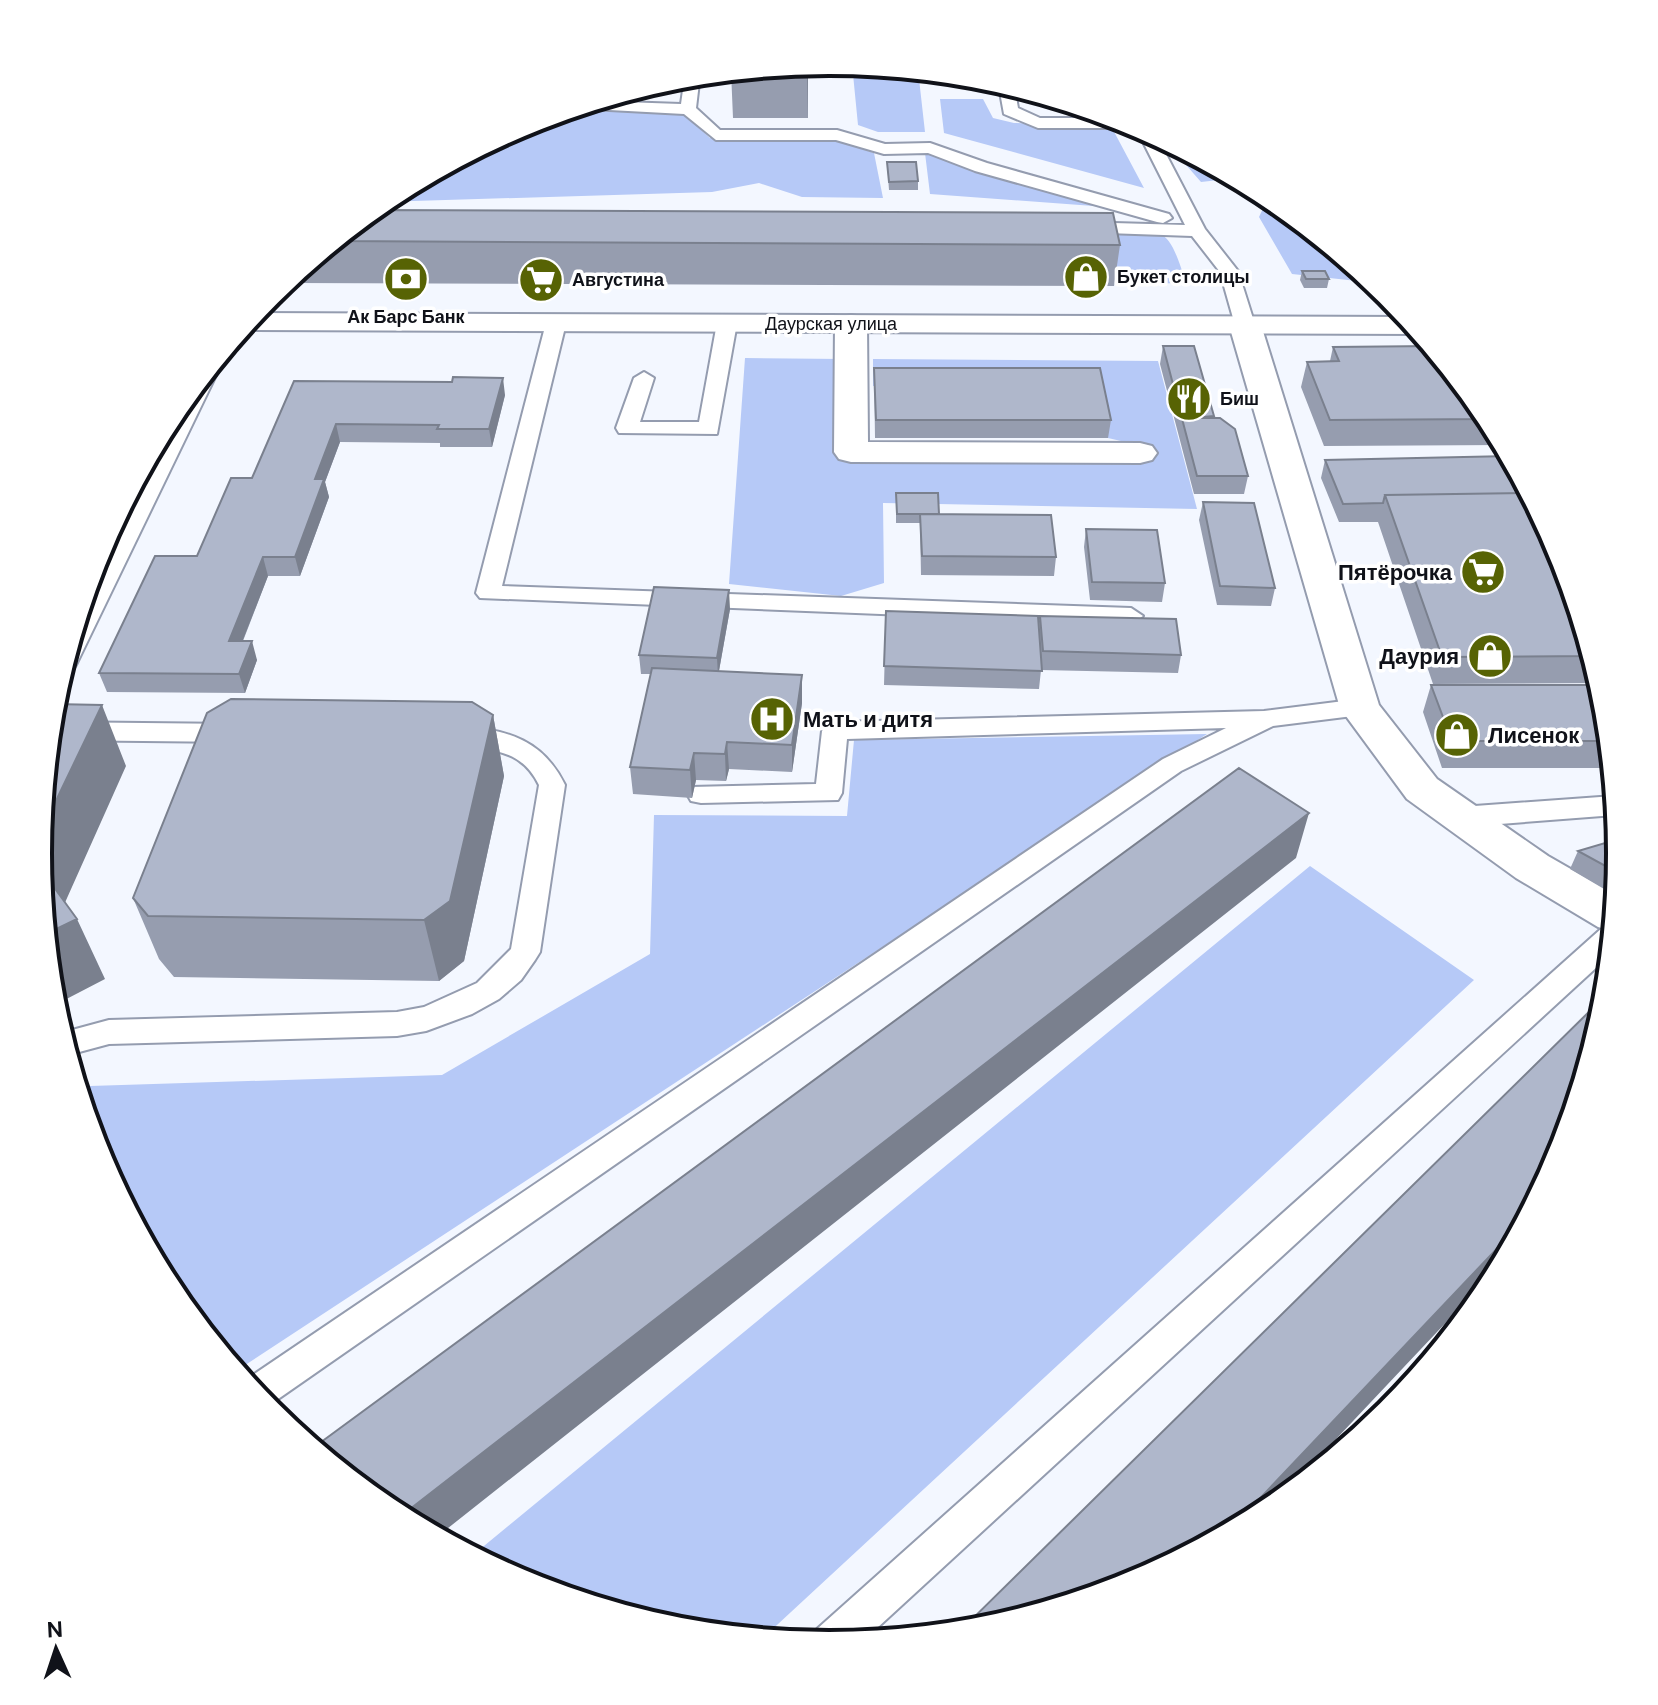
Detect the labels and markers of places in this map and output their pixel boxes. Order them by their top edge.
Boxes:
shop icon: Букет столицы [1062,253,1110,301]
bank icon: Ак Барс Банк [382,255,430,303]
supermarket icon: Августина [517,256,565,304]
place label: Букет столицы [1117,265,1250,289]
place label: Августина [572,268,665,292]
place label: Ак Барс Банк [347,305,466,329]
restaurant icon: Биш [1165,375,1213,423]
place label: Биш [1220,387,1259,411]
supermarket icon: Пятёрочка [1459,548,1507,596]
place label: Пятёрочка [1338,558,1453,587]
shop icon: Даурия [1466,632,1514,680]
place label: Даурия [1379,642,1459,671]
hospital icon: Мать и дитя [748,695,796,743]
place label: Мать и дитя [803,705,933,734]
shop icon: Лисенок [1433,711,1481,759]
place label: Лисенок [1488,721,1580,750]

